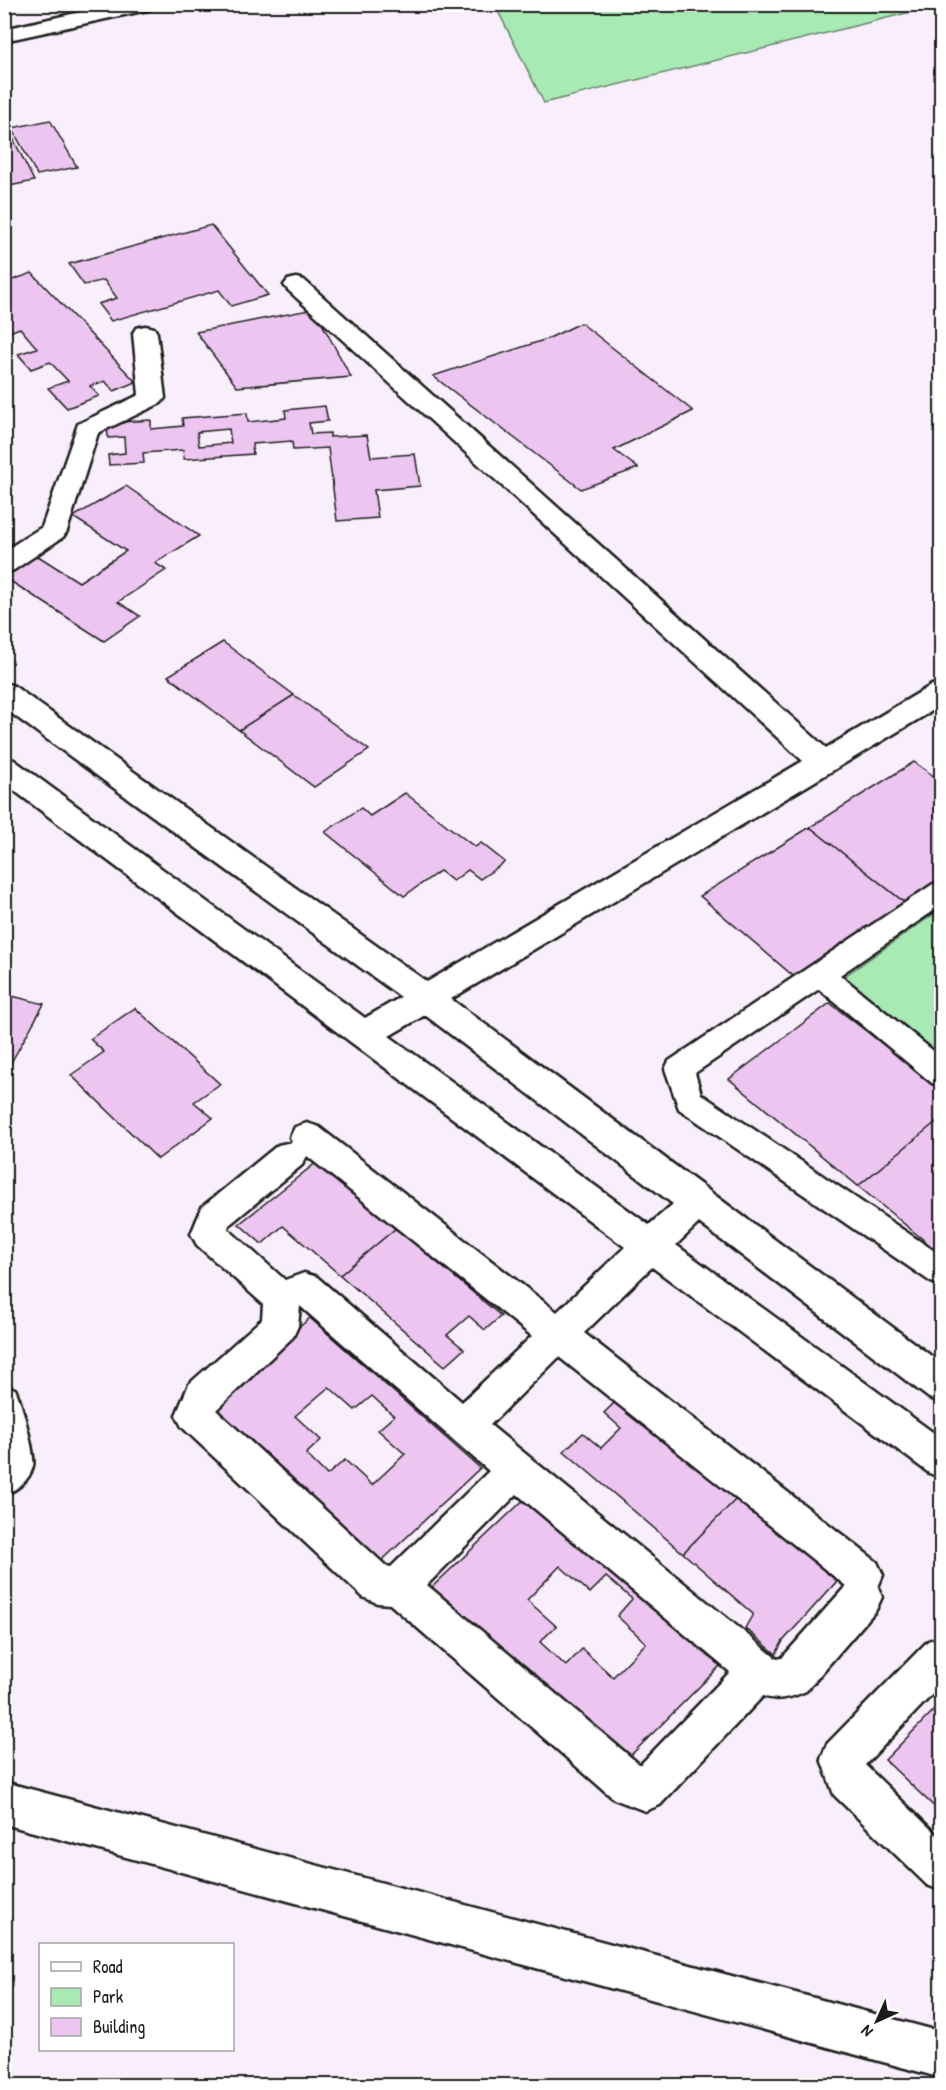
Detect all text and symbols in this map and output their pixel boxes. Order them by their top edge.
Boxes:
legend [39,1943,234,2051]
text: Road [93,1954,123,1979]
text: Park [93,1984,124,2009]
north arrow [847,1991,907,2051]
text: Building [93,2014,145,2039]
text: N [855,2020,877,2042]

